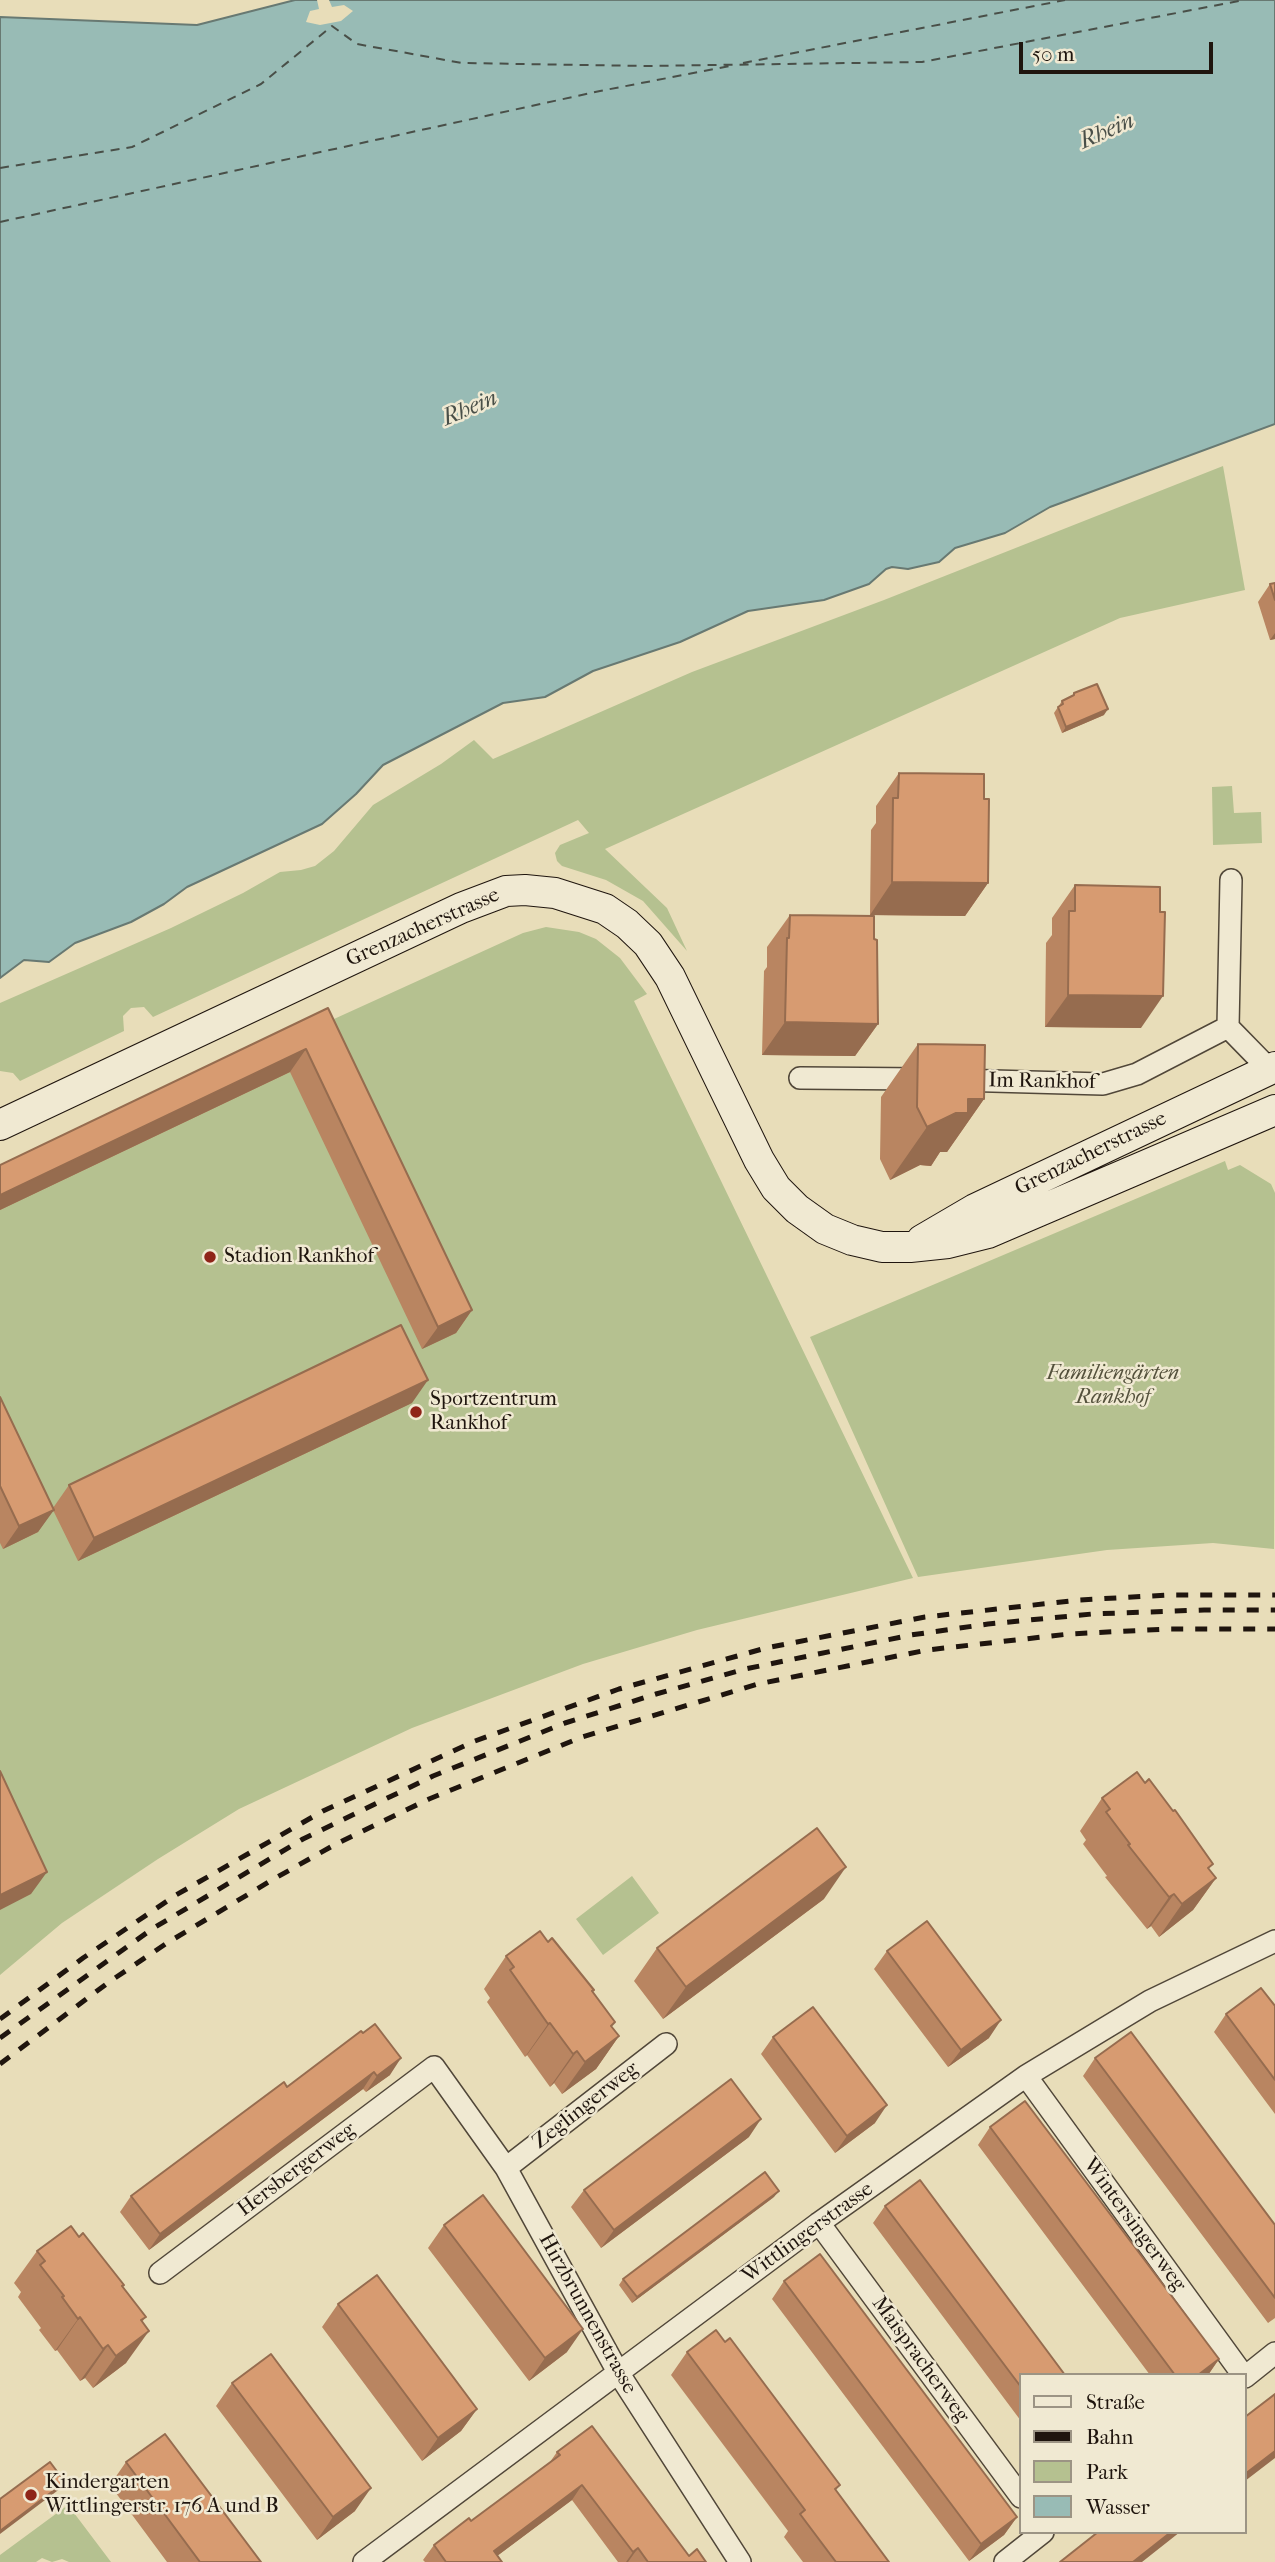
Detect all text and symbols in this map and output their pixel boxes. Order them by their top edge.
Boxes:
scale bar [1023,28,1217,72]
text: 50 m [1032,42,1075,66]
water label: Rhein [1075,108,1139,156]
water label: Rhein [438,385,502,433]
street label: Grenzacherstrasse [342,883,504,973]
street label: Im Rankhof [988,1068,1096,1096]
street label: Grenzacherstrasse [1011,1106,1171,1202]
place label: Stadion Rankhof [224,1244,374,1270]
marker: Stadion Rankhof [202,1249,218,1265]
park label: Familiengärten Rankhof [1047,1361,1179,1411]
place label: Sportzentrum Rankhof [430,1387,557,1437]
marker: Sportzentrum Rankhof [408,1404,424,1420]
street label: Zeglingerweg [528,2057,644,2155]
street label: Hersbergerweg [233,2117,361,2223]
street label: Wintersingerweg [1077,2153,1191,2297]
street label: Wittlingerstrasse [737,2177,879,2289]
street label: Hirzbrunnenstrasse [532,2229,642,2399]
street label: Maispracherweg [866,2292,974,2428]
legend [1020,2373,1247,2534]
text: Straße [1086,2390,1145,2414]
text: Bahn [1086,2425,1133,2449]
text: Park [1086,2460,1128,2484]
place label: Kindergarten Wittlingerstr. 176 A und B [45,2470,279,2520]
marker: Kindergarten Wittlingerstr. 176 A und B [23,2487,39,2503]
text: Wasser [1086,2495,1150,2519]

